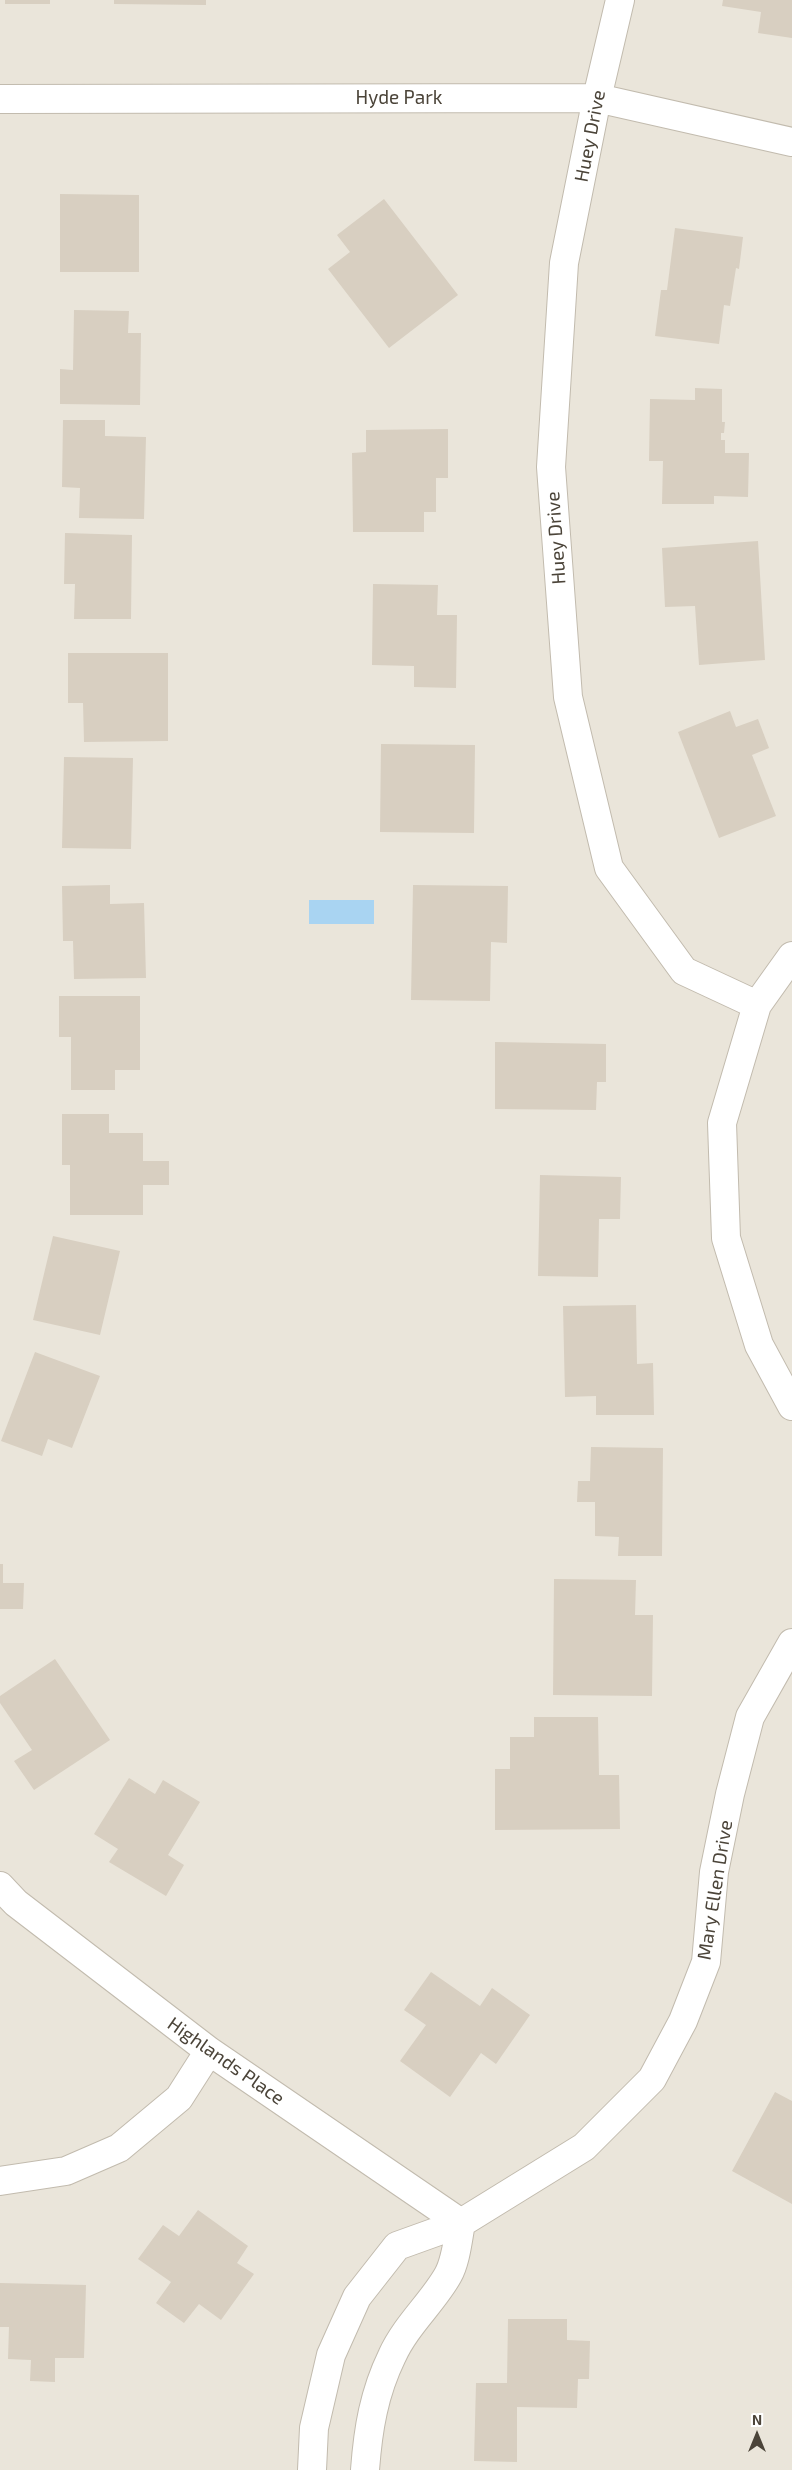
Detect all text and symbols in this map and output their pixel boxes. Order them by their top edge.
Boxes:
street label: Hyde Park [356,87,442,109]
street label: Huey Drive [570,88,610,184]
street label: Huey Drive [541,491,571,585]
street label: Mary Ellen Drive [693,1818,737,1962]
street label: Highlands Place [163,2012,289,2110]
north arrow [732,2410,782,2460]
text: N [752,2411,762,2428]

